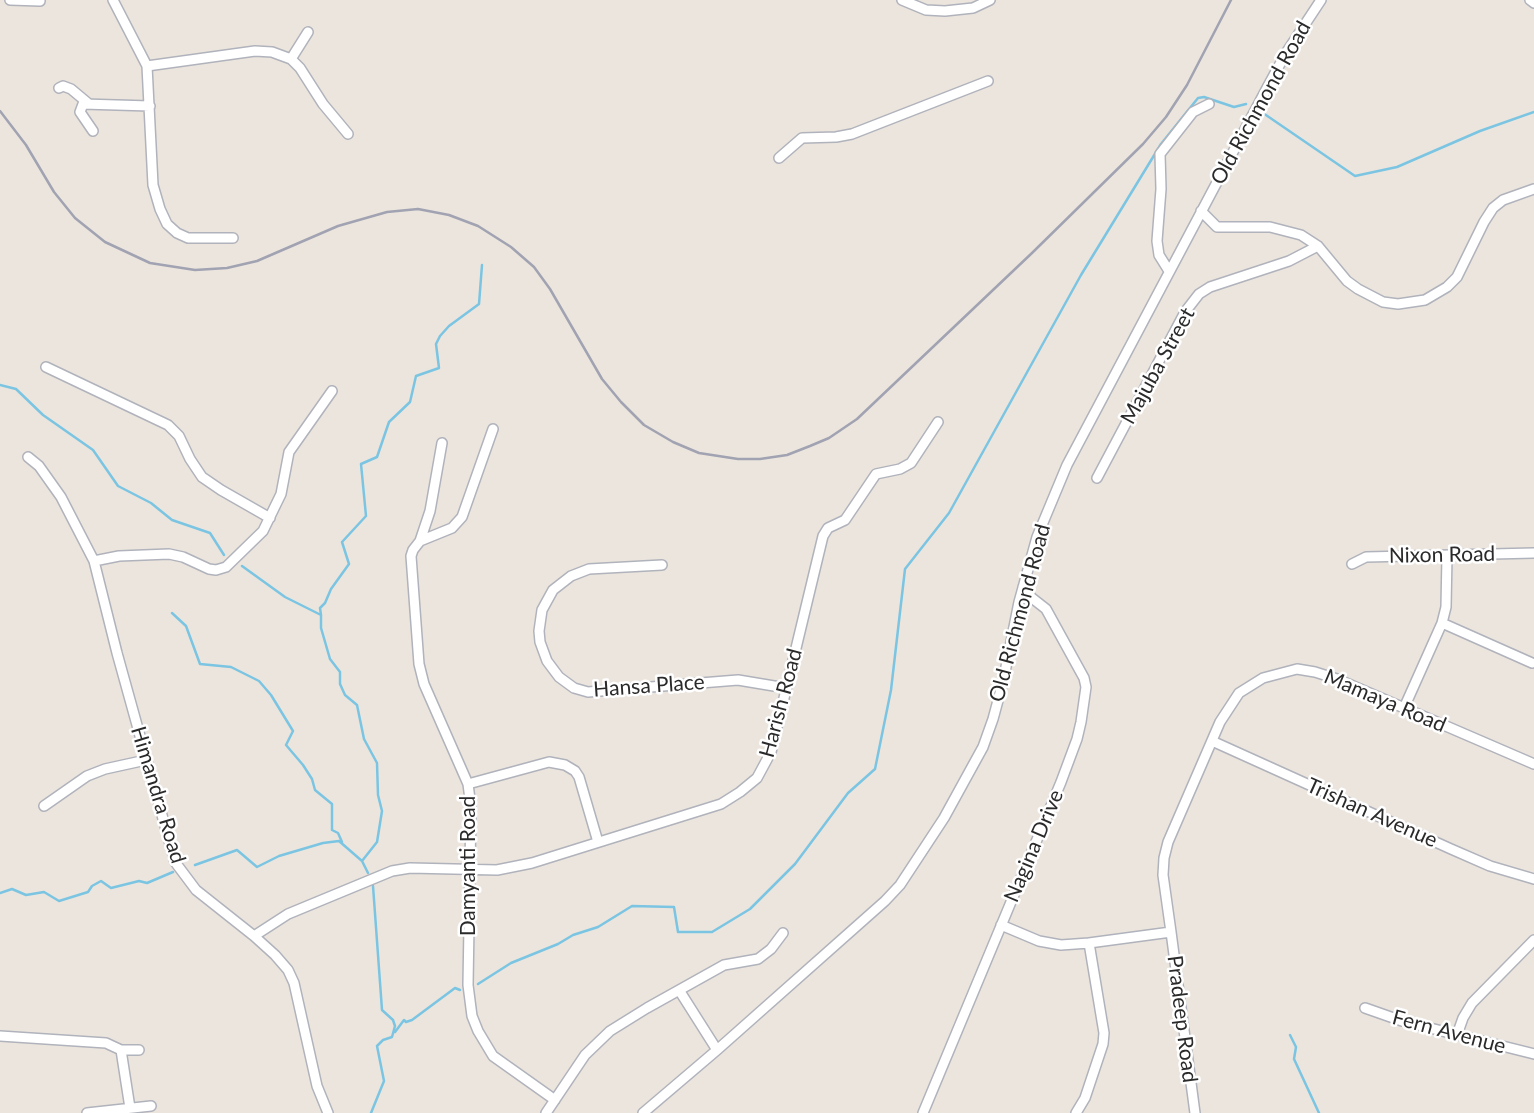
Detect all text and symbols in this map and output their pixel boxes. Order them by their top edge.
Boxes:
street label: Old Richmond Road [1206,17,1316,189]
street label: Majuba Street [1116,303,1200,429]
street label: Old Richmond Road [984,521,1056,705]
street label: Nixon Road [1389,541,1495,569]
street label: Harish Road [754,646,808,760]
street label: Mamaya Road [1320,664,1450,738]
street label: Hansa Place [592,670,706,702]
street label: Himandra Road [125,723,191,867]
street label: Trishan Avenue [1303,773,1441,853]
street label: Nagina Drive [999,786,1069,906]
street label: Damyanti Road [455,796,481,936]
street label: Pradeep Road [1162,954,1202,1084]
street label: Fern Avenue [1390,1005,1508,1059]

